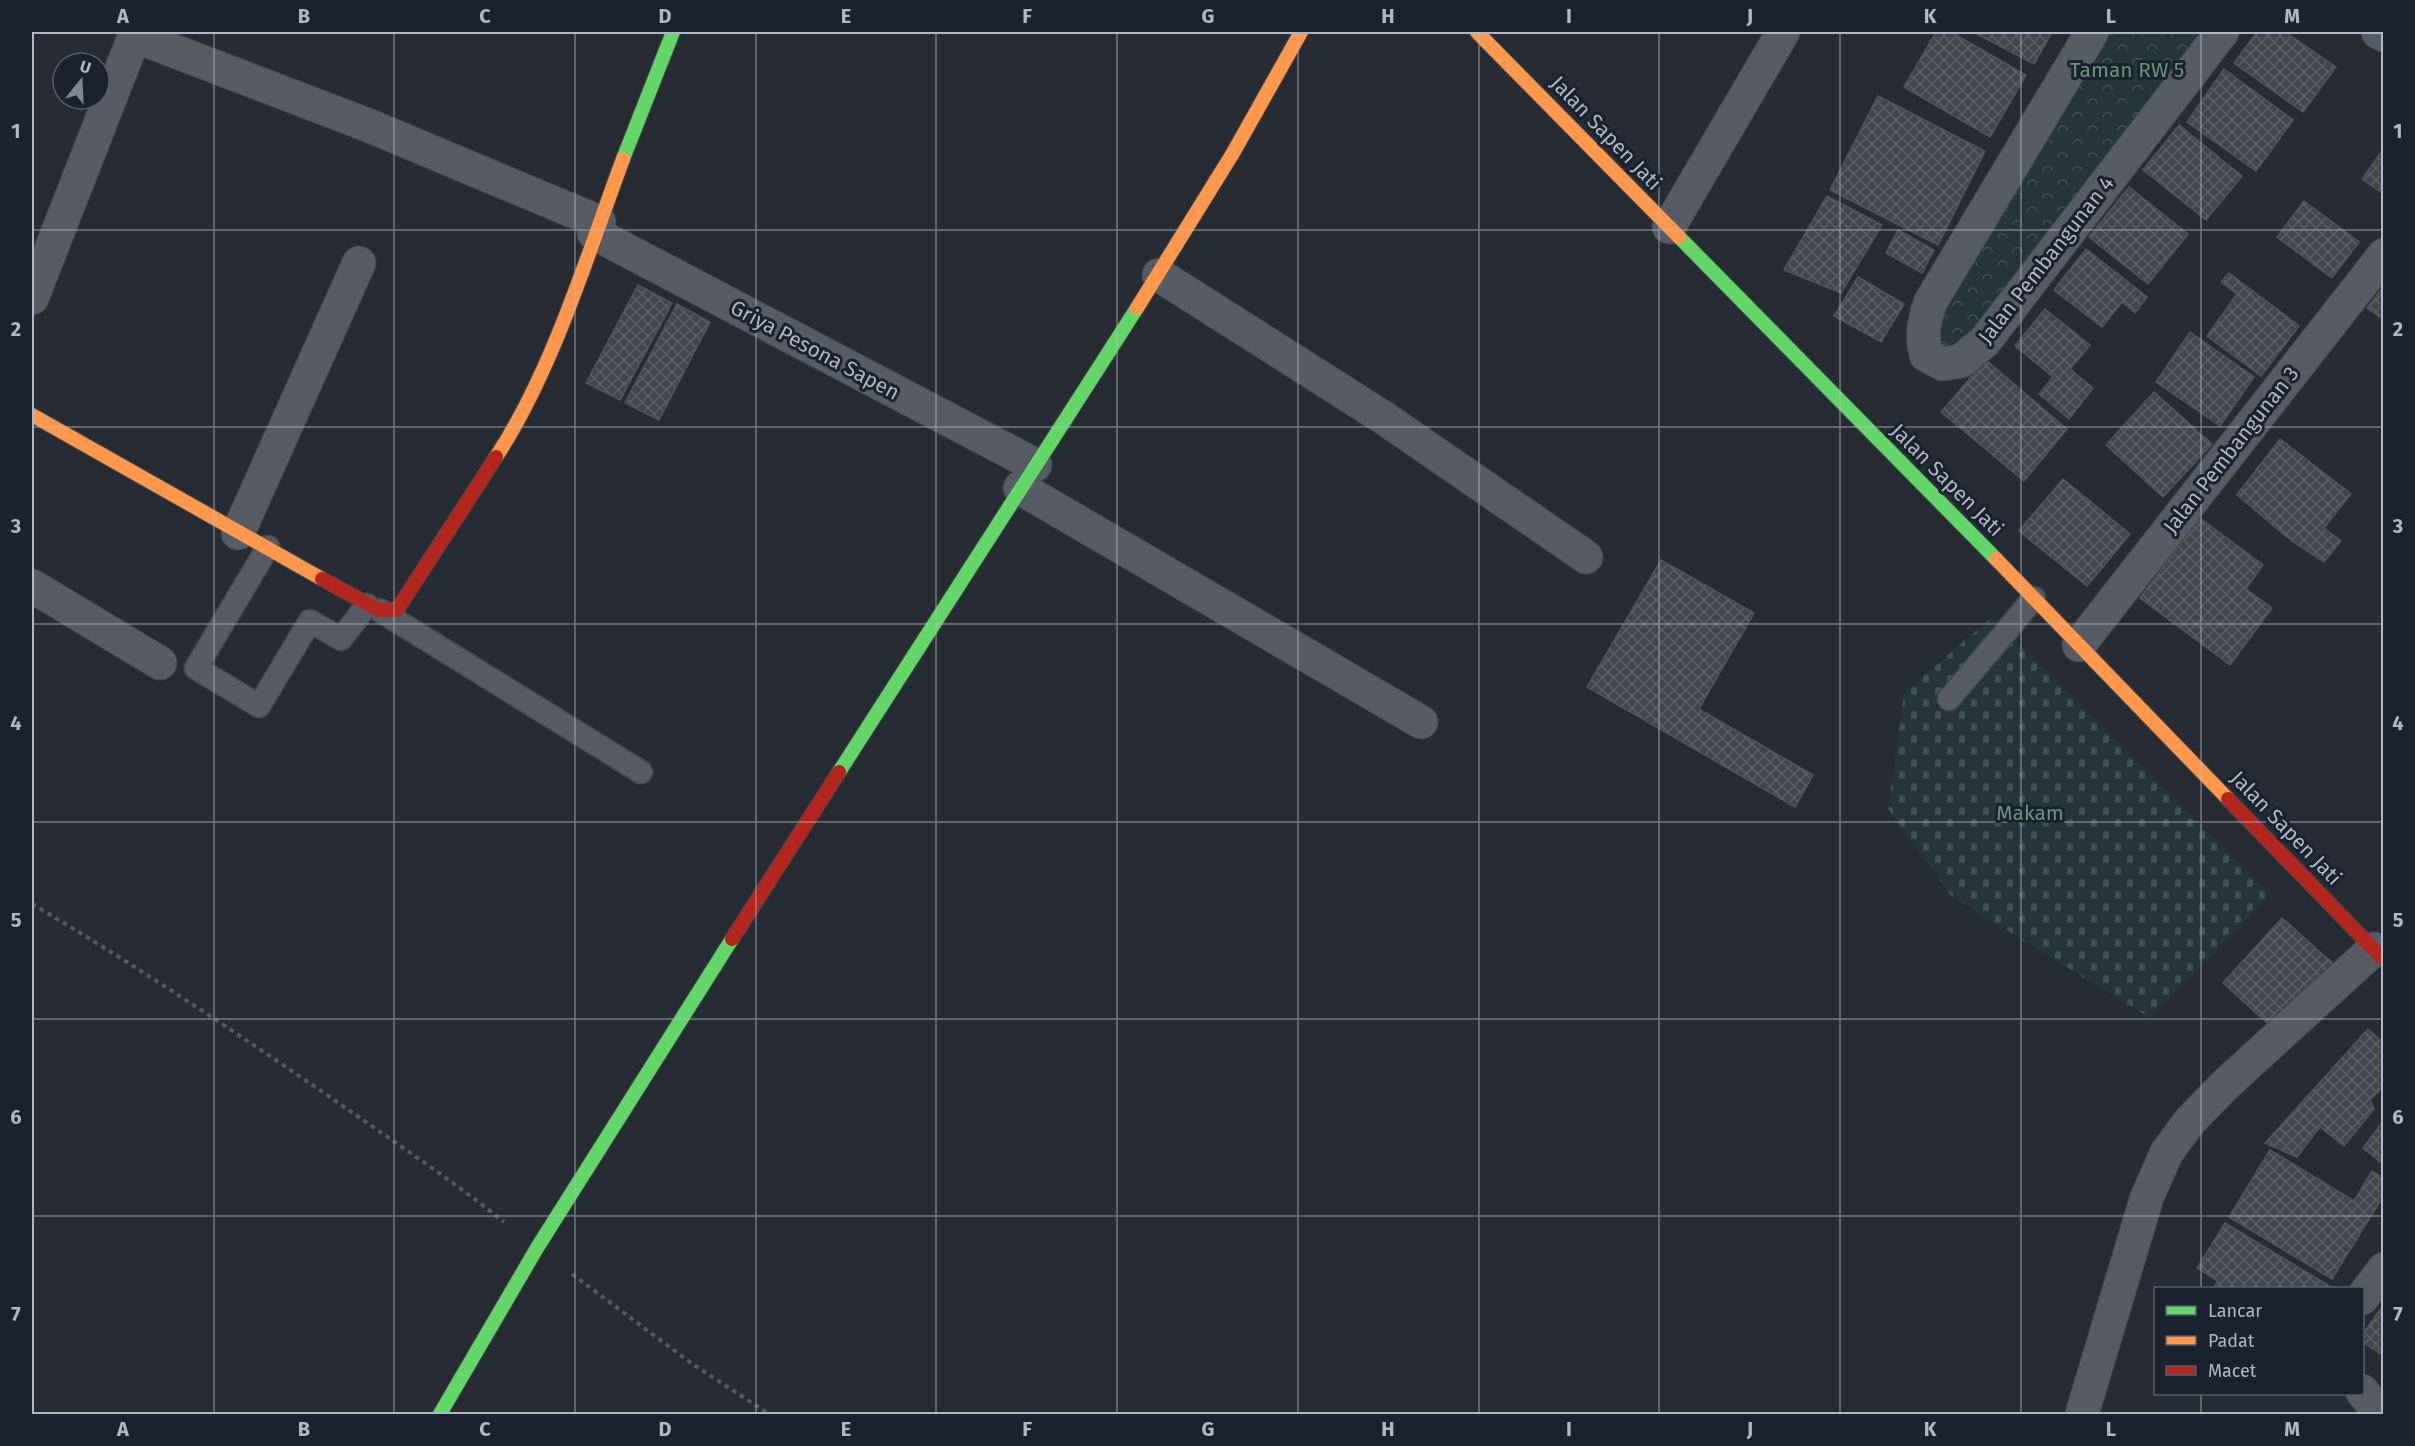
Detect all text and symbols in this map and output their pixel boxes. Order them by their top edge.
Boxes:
text: A [116,4,130,28]
text: B [298,4,310,28]
text: C [479,4,491,28]
text: D [658,4,672,28]
text: E [841,4,851,28]
text: F [1022,4,1032,28]
text: G [1202,4,1214,28]
text: H [1381,4,1395,28]
text: I [1566,4,1572,28]
text: J [1746,4,1753,28]
text: K [1924,4,1937,28]
text: L [2106,4,2116,28]
text: M [2284,4,2300,28]
north arrow [51,51,111,111]
text: U [78,57,93,78]
park label: Taman RW 5 [2070,57,2184,83]
street label: Jalan Sapen Jati [1545,70,1667,196]
text: 1 [11,119,21,143]
text: 1 [2393,119,2403,143]
street label: Jalan Pembangunan 4 [1972,171,2120,349]
street label: Griya Pesona Sapen [726,294,904,406]
text: 2 [11,317,21,341]
text: 2 [2393,317,2403,341]
street label: Jalan Pembangunan 3 [2158,361,2304,539]
street label: Jalan Sapen Jati [1885,418,2009,542]
text: 3 [10,514,21,538]
text: 3 [2392,514,2403,538]
text: 4 [10,711,22,735]
text: 4 [2392,711,2404,735]
street label: Jalan Sapen Jati [2225,765,2347,891]
park label: Makam [1996,800,2064,826]
text: 5 [11,908,22,932]
text: 5 [2393,908,2404,932]
text: 6 [10,1105,22,1129]
text: 6 [2392,1105,2404,1129]
legend [2154,1287,2364,1395]
text: Lancar [2208,1300,2262,1322]
text: 7 [11,1302,21,1326]
text: 7 [2393,1302,2403,1326]
text: Padat [2208,1330,2255,1352]
text: Macet [2208,1360,2257,1382]
text: A [116,1417,130,1441]
text: B [298,1417,310,1441]
text: C [479,1417,491,1441]
text: D [658,1417,672,1441]
text: E [841,1417,851,1441]
text: F [1022,1417,1032,1441]
text: G [1202,1417,1214,1441]
text: H [1381,1417,1395,1441]
text: I [1566,1417,1572,1441]
text: J [1746,1417,1753,1441]
text: K [1924,1417,1937,1441]
text: L [2106,1417,2116,1441]
text: M [2284,1417,2300,1441]

